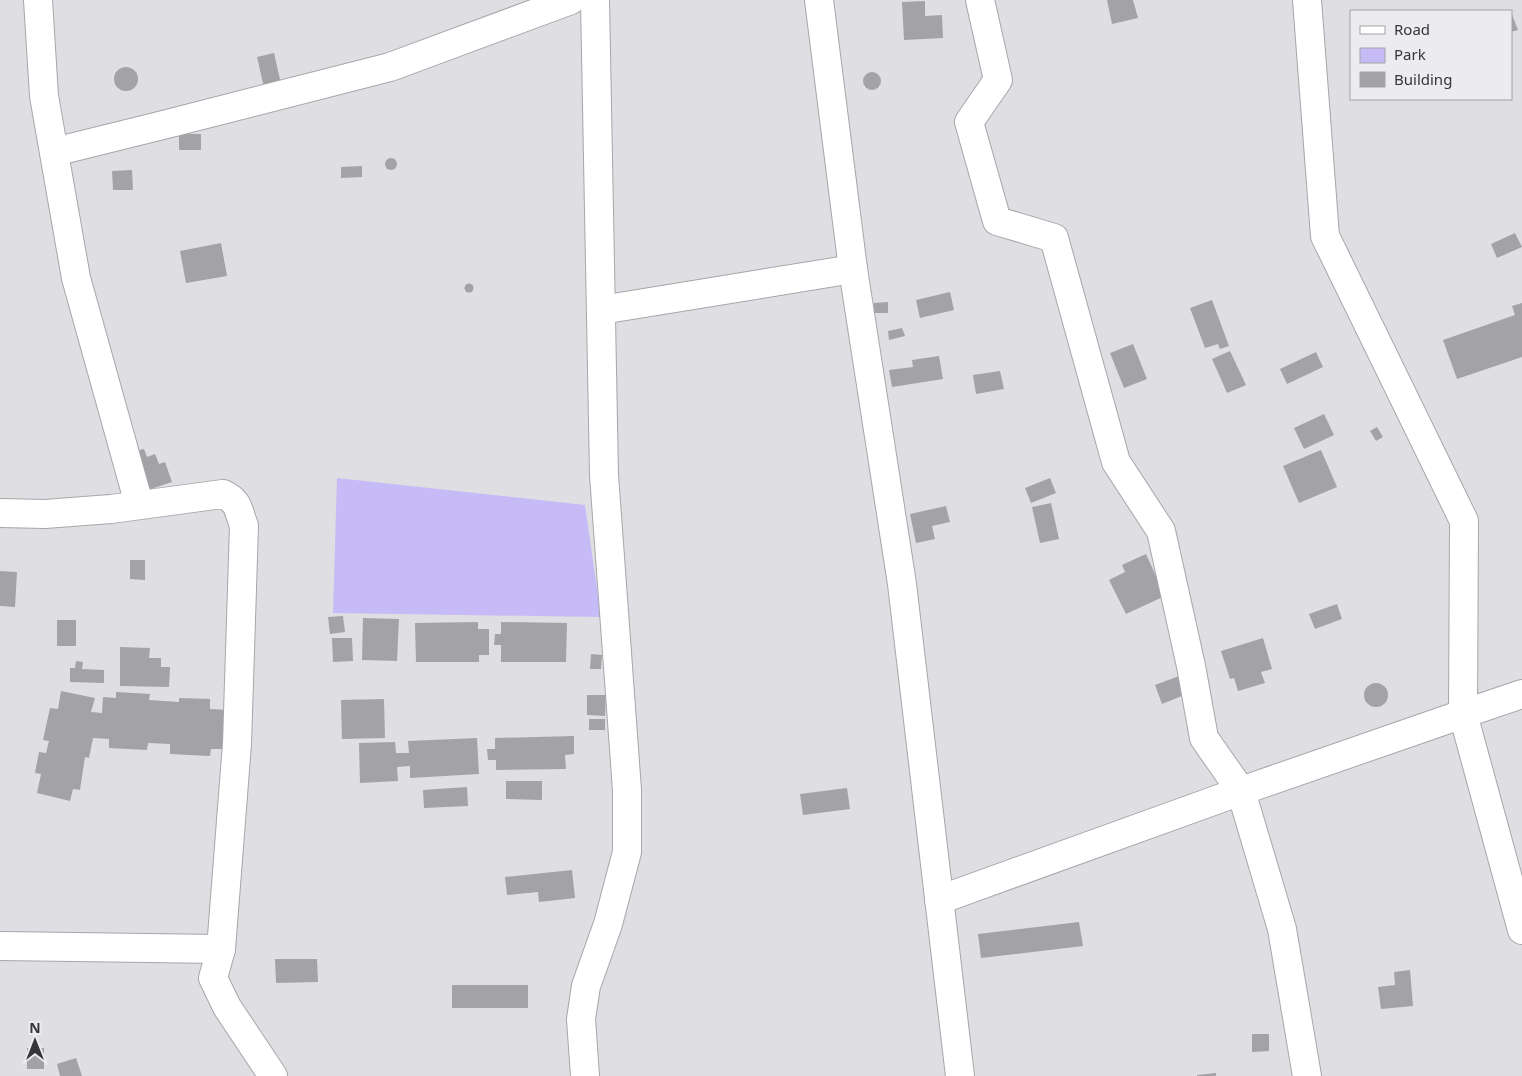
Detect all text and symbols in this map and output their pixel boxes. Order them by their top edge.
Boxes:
legend [1350,10,1512,100]
text: Road [1394,19,1430,39]
text: Park [1394,44,1426,64]
text: Building [1394,69,1452,89]
north arrow [10,1016,60,1066]
text: N [29,1018,41,1037]

